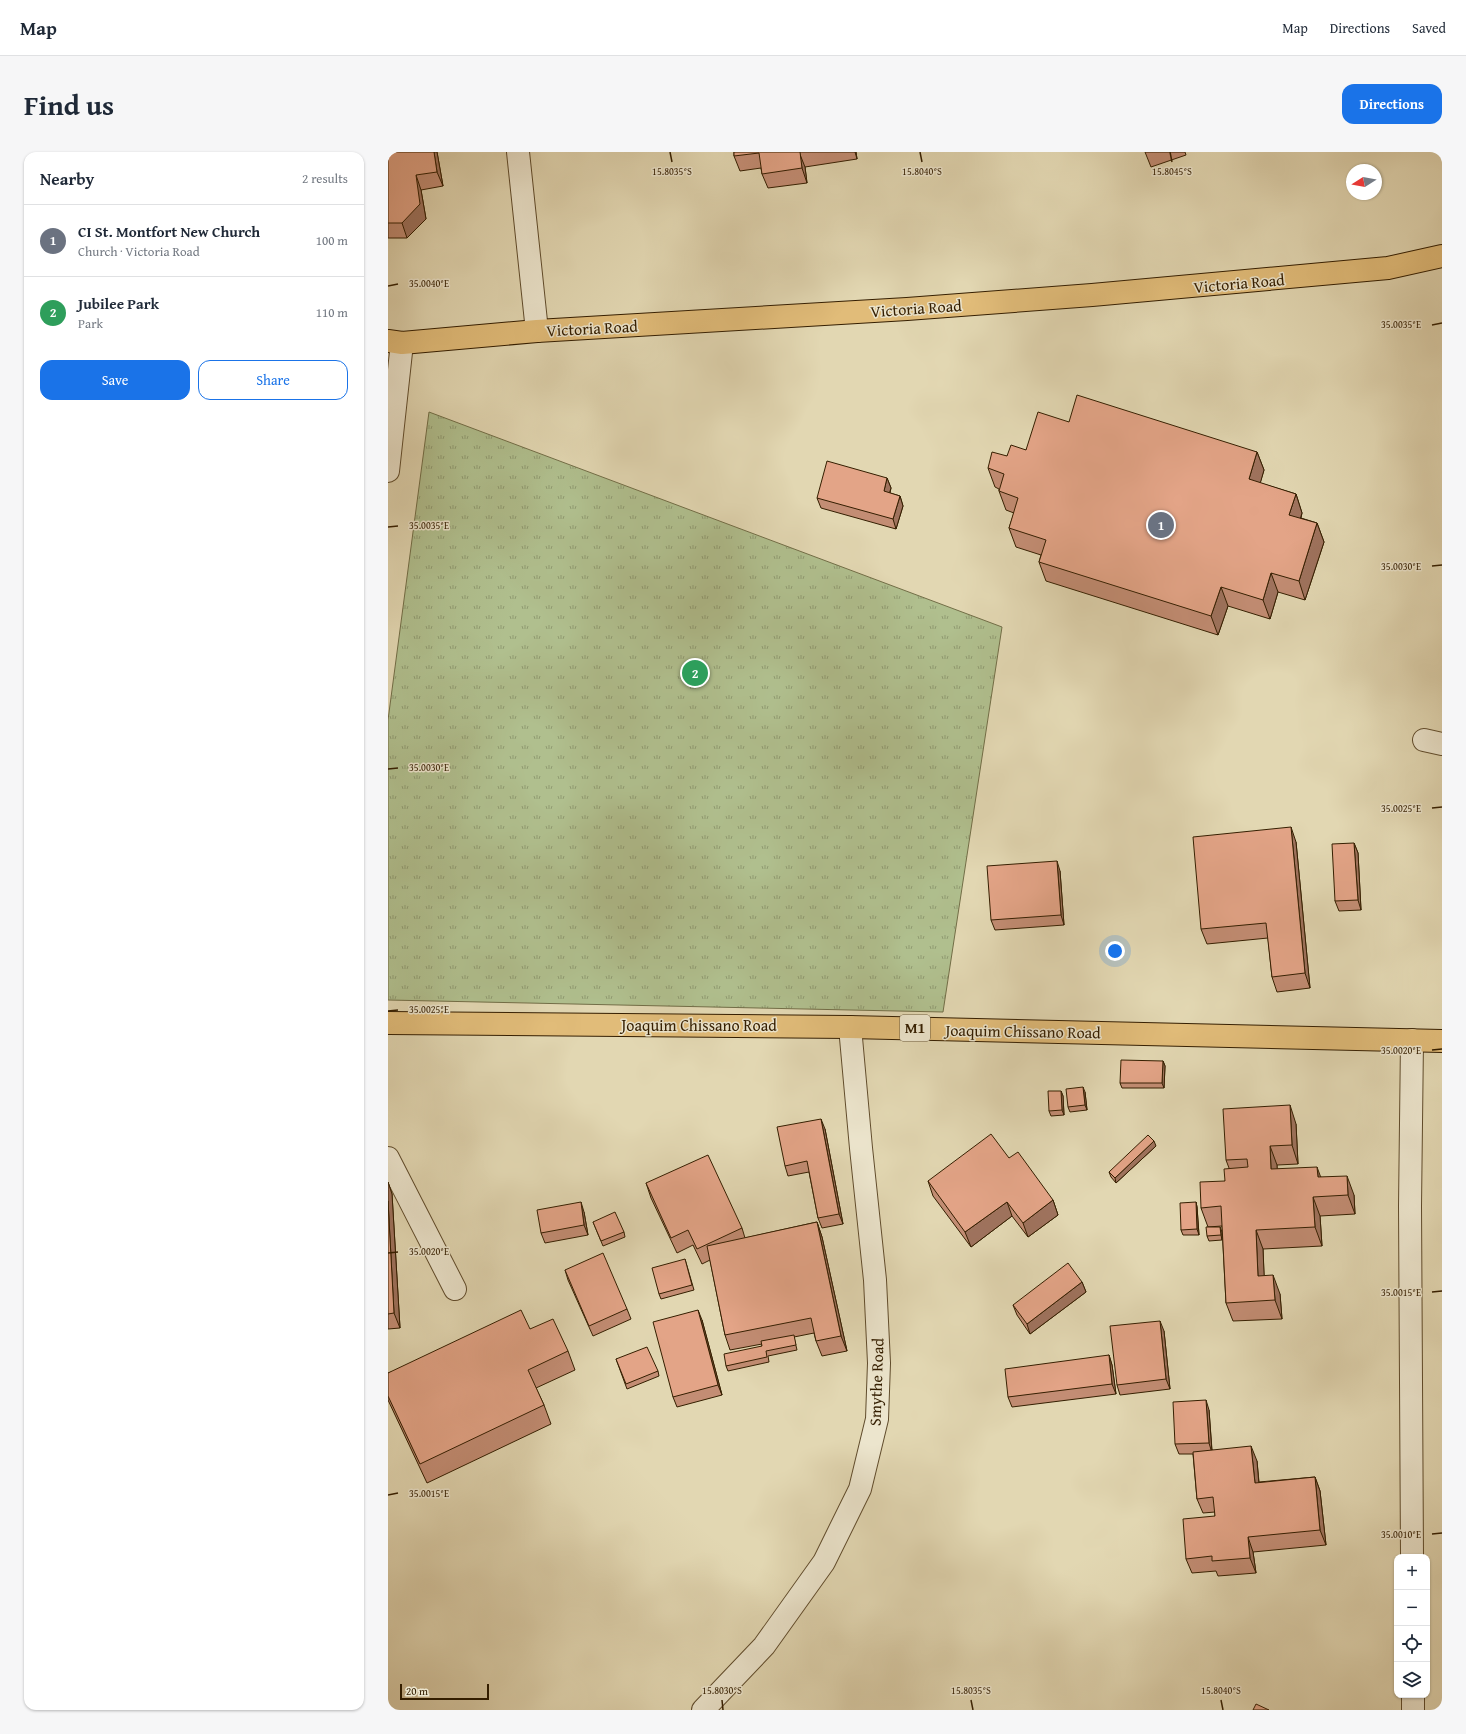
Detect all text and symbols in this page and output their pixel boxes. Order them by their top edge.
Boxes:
text: Map [20,14,57,42]
text: Map [1282,18,1308,38]
text: Directions [1330,18,1390,38]
text: Saved [1412,18,1446,38]
text: Find us [24,84,114,125]
button: Directions [1342,84,1442,124]
text: 15.8035°S [652,164,692,179]
text: 15.8040°S [902,164,942,179]
text: 15.8045°S [1152,164,1192,179]
north arrow [1346,164,1382,200]
text: Nearby [40,166,94,191]
text: 2 results [302,169,348,188]
text: CI St. Montfort New Church [78,221,260,242]
text: 1 [50,231,56,250]
text: 100 m [316,231,348,250]
text: Church · Victoria Road [78,242,200,261]
street label: Victoria Road [1192,267,1286,299]
text: 35.0040°E [409,276,449,291]
text: Jubilee Park [78,293,159,314]
street label: Victoria Road [870,293,963,323]
text: 2 [50,303,56,322]
text: 110 m [316,303,348,322]
text: Park [78,314,103,333]
street label: Victoria Road [546,314,639,342]
text: 35.0035°E [1381,317,1421,332]
button: Save [40,360,190,400]
button: Share [198,360,348,400]
pin: 1 [1148,510,1174,540]
text: 35.0035°E [409,518,449,533]
text: 35.0030°E [1381,559,1421,574]
pin: 2 [682,658,708,688]
text: 35.0030°E [409,760,449,775]
text: 35.0025°E [1381,801,1421,816]
your location [1105,941,1125,961]
text: 35.0025°E [409,1002,449,1017]
street label: Joaquim Chissano Road [619,1013,777,1037]
road number: M1 [900,1015,930,1041]
street label: Joaquim Chissano Road [943,1018,1101,1044]
text: 35.0020°E [1381,1043,1421,1058]
text: 35.0020°E [409,1244,449,1259]
text: 35.0015°E [1381,1285,1421,1300]
street label: Smythe Road [862,1337,890,1426]
text: 35.0015°E [409,1486,449,1501]
text: 35.0010°E [1381,1527,1421,1542]
map controls [1394,1554,1430,1698]
button: + [1394,1554,1430,1590]
button: − [1394,1590,1430,1626]
button: locate [1394,1626,1430,1662]
button: layers [1394,1662,1430,1698]
scale bar [400,1682,489,1701]
text: 20 m [406,1683,428,1699]
text: 15.8030°S [702,1683,742,1698]
text: 15.8035°S [951,1683,991,1698]
text: 15.8040°S [1201,1683,1241,1698]

